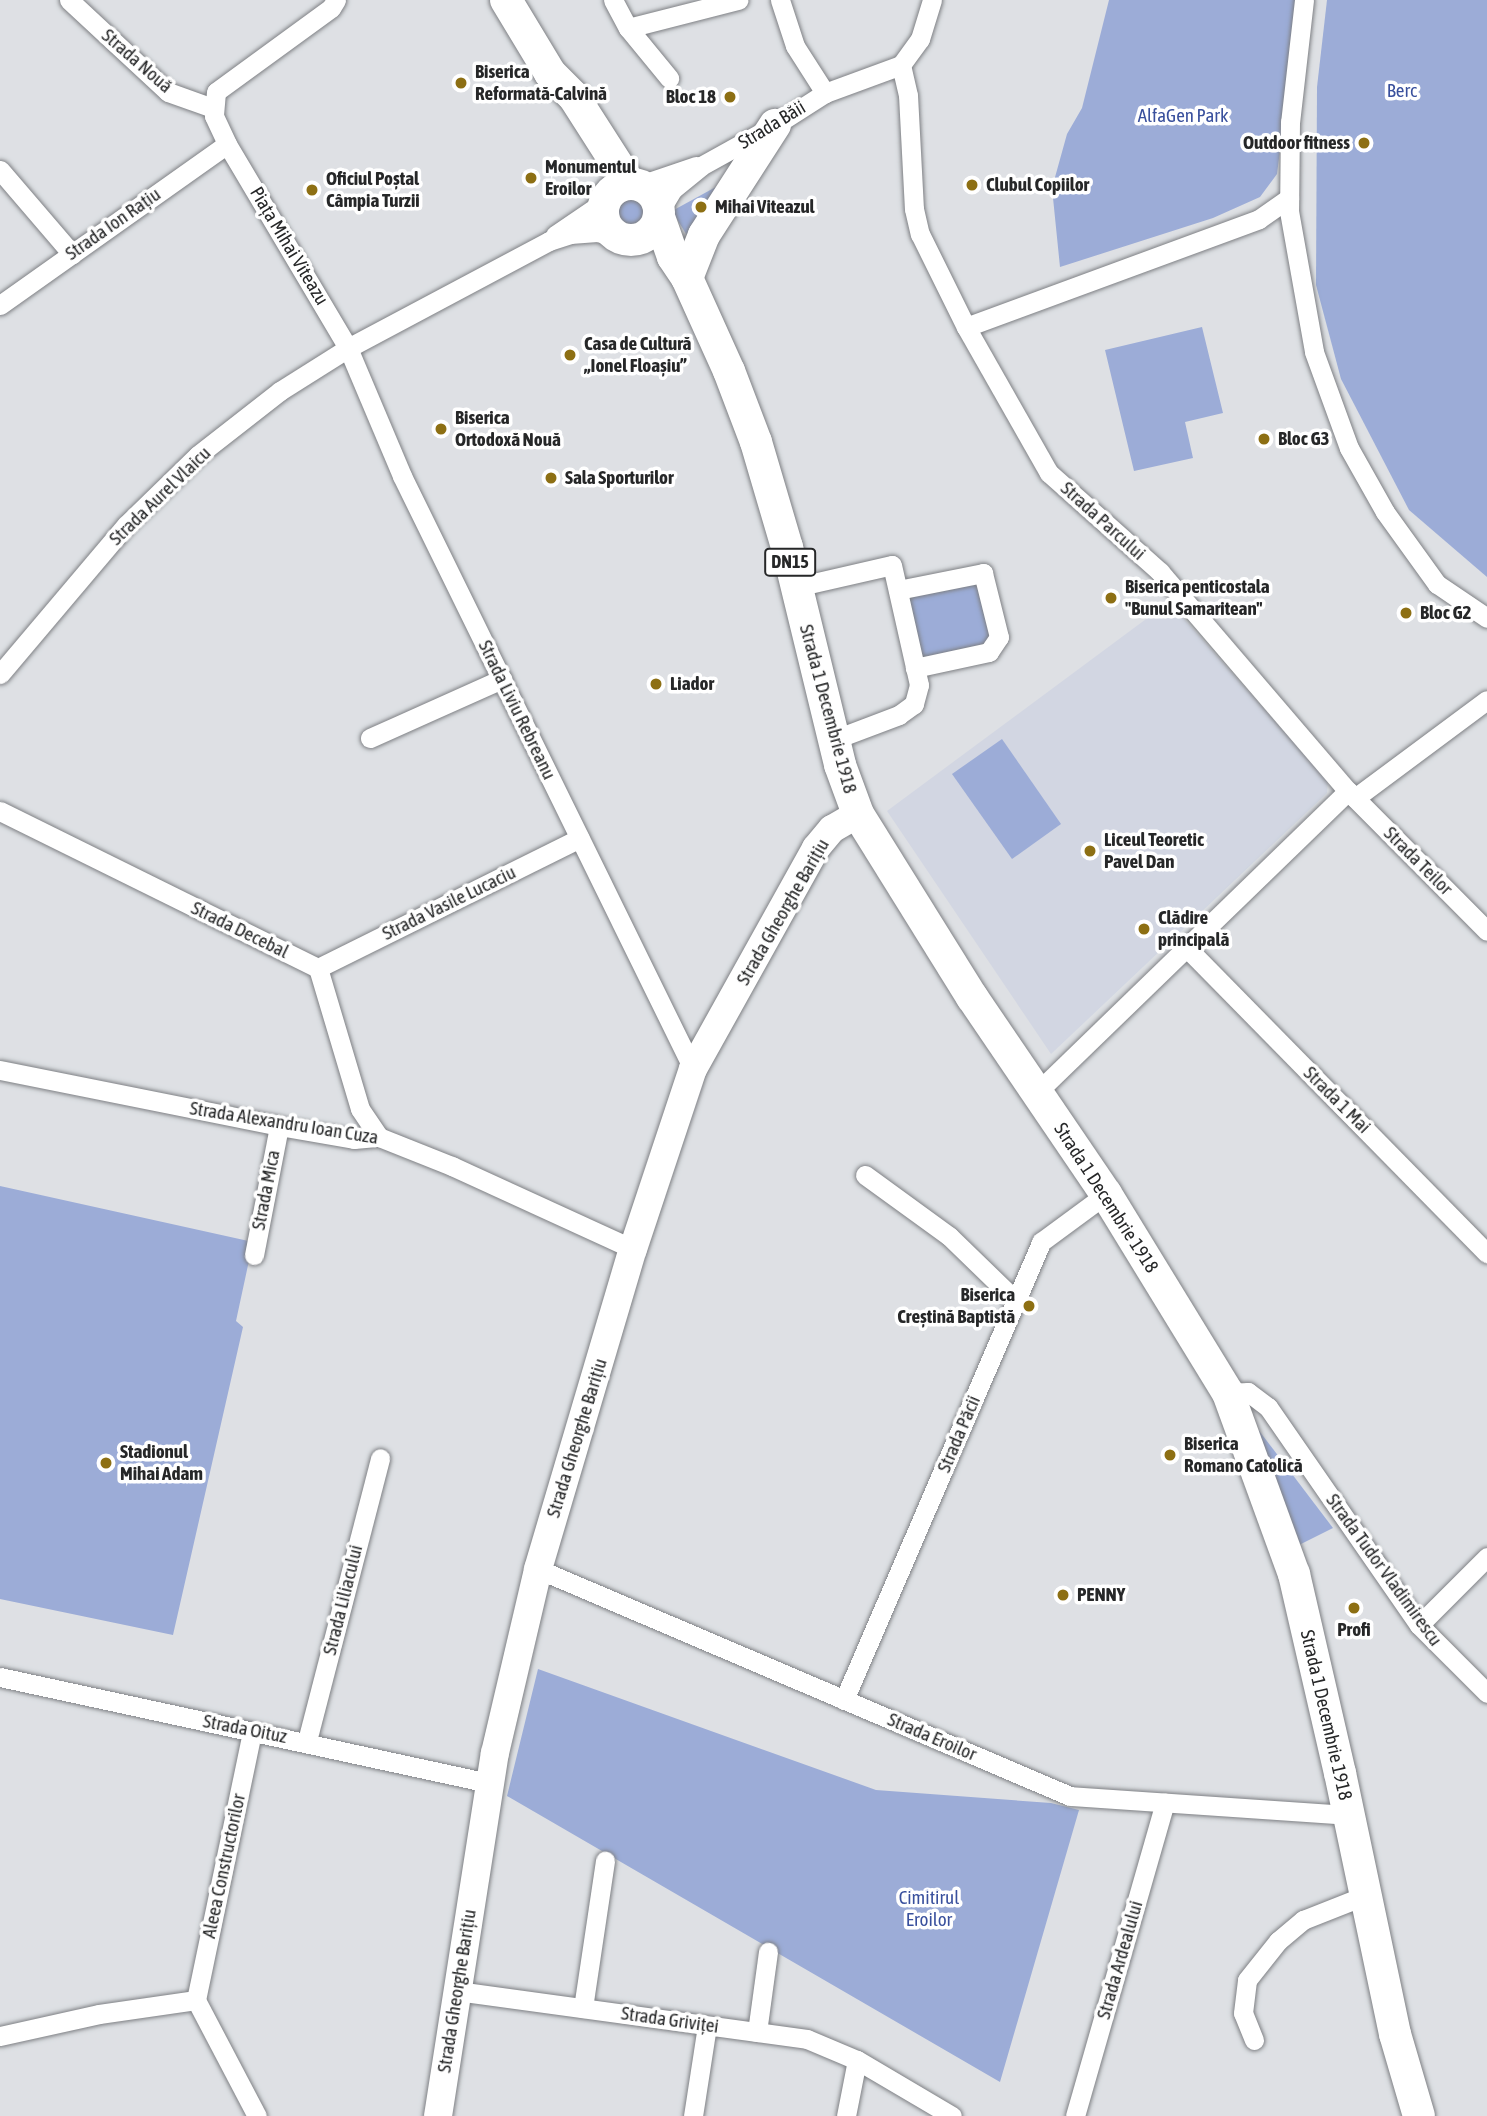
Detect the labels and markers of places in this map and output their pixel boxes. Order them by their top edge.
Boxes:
place label: Biserica Reformată-Calvină [475,61,607,105]
marker: Biserica Reformată-Calvină [453,75,469,91]
place label: Bloc 18 [666,86,716,108]
marker: Bloc 18 [722,89,738,105]
place label: Outdoor fitness [1243,132,1350,154]
marker: Outdoor fitness [1356,135,1372,151]
place label: Monumentul Eroilor [545,156,636,200]
place label: Oficiul Poștal Câmpia Turzii [326,168,420,212]
marker: Monumentul Eroilor [523,170,539,186]
place label: Clubul Copiilor [986,174,1089,196]
marker: Clubul Copiilor [964,177,980,193]
marker: Oficiul Poștal Câmpia Turzii [304,182,320,198]
place label: Mihai Viteazul [715,196,815,218]
marker: Mihai Viteazul [693,199,709,215]
place label: Casa de Cultură „Ionel Floașiu” [584,333,691,377]
marker: Casa de Cultură „Ionel Floașiu” [562,347,578,363]
place label: Biserica Ortodoxă Nouă [455,407,561,451]
marker: Biserica Ortodoxă Nouă [433,421,449,437]
place label: Bloc G3 [1278,428,1329,450]
marker: Bloc G3 [1256,431,1272,447]
place label: Sala Sporturilor [565,467,674,489]
marker: Sala Sporturilor [543,470,559,486]
place label: Biserica penticostala "Bunul Samaritean" [1125,576,1270,620]
marker: Biserica penticostala "Bunul Samaritean" [1103,590,1119,606]
place label: Bloc G2 [1420,602,1471,624]
marker: Bloc G2 [1398,605,1414,621]
place label: Liador [670,673,714,695]
marker: Liador [648,676,664,692]
place label: Liceul Teoretic Pavel Dan [1104,829,1204,873]
marker: Liceul Teoretic Pavel Dan [1082,843,1098,859]
place label: Clădire principală [1158,907,1229,951]
marker: Clădire principală [1136,921,1152,937]
place label: Biserica Creștină Baptistă [897,1284,1015,1328]
marker: Biserica Creștină Baptistă [1021,1298,1037,1314]
place label: Biserica Romano Catolică [1184,1433,1303,1477]
place label: Stadionul Mihai Adam [120,1441,203,1485]
marker: Biserica Romano Catolică [1162,1447,1178,1463]
marker: Stadionul Mihai Adam [98,1455,114,1471]
place label: PENNY [1077,1584,1125,1606]
marker: PENNY [1055,1587,1071,1603]
marker: Profi [1346,1600,1362,1616]
place label: Profi [1337,1619,1371,1641]

